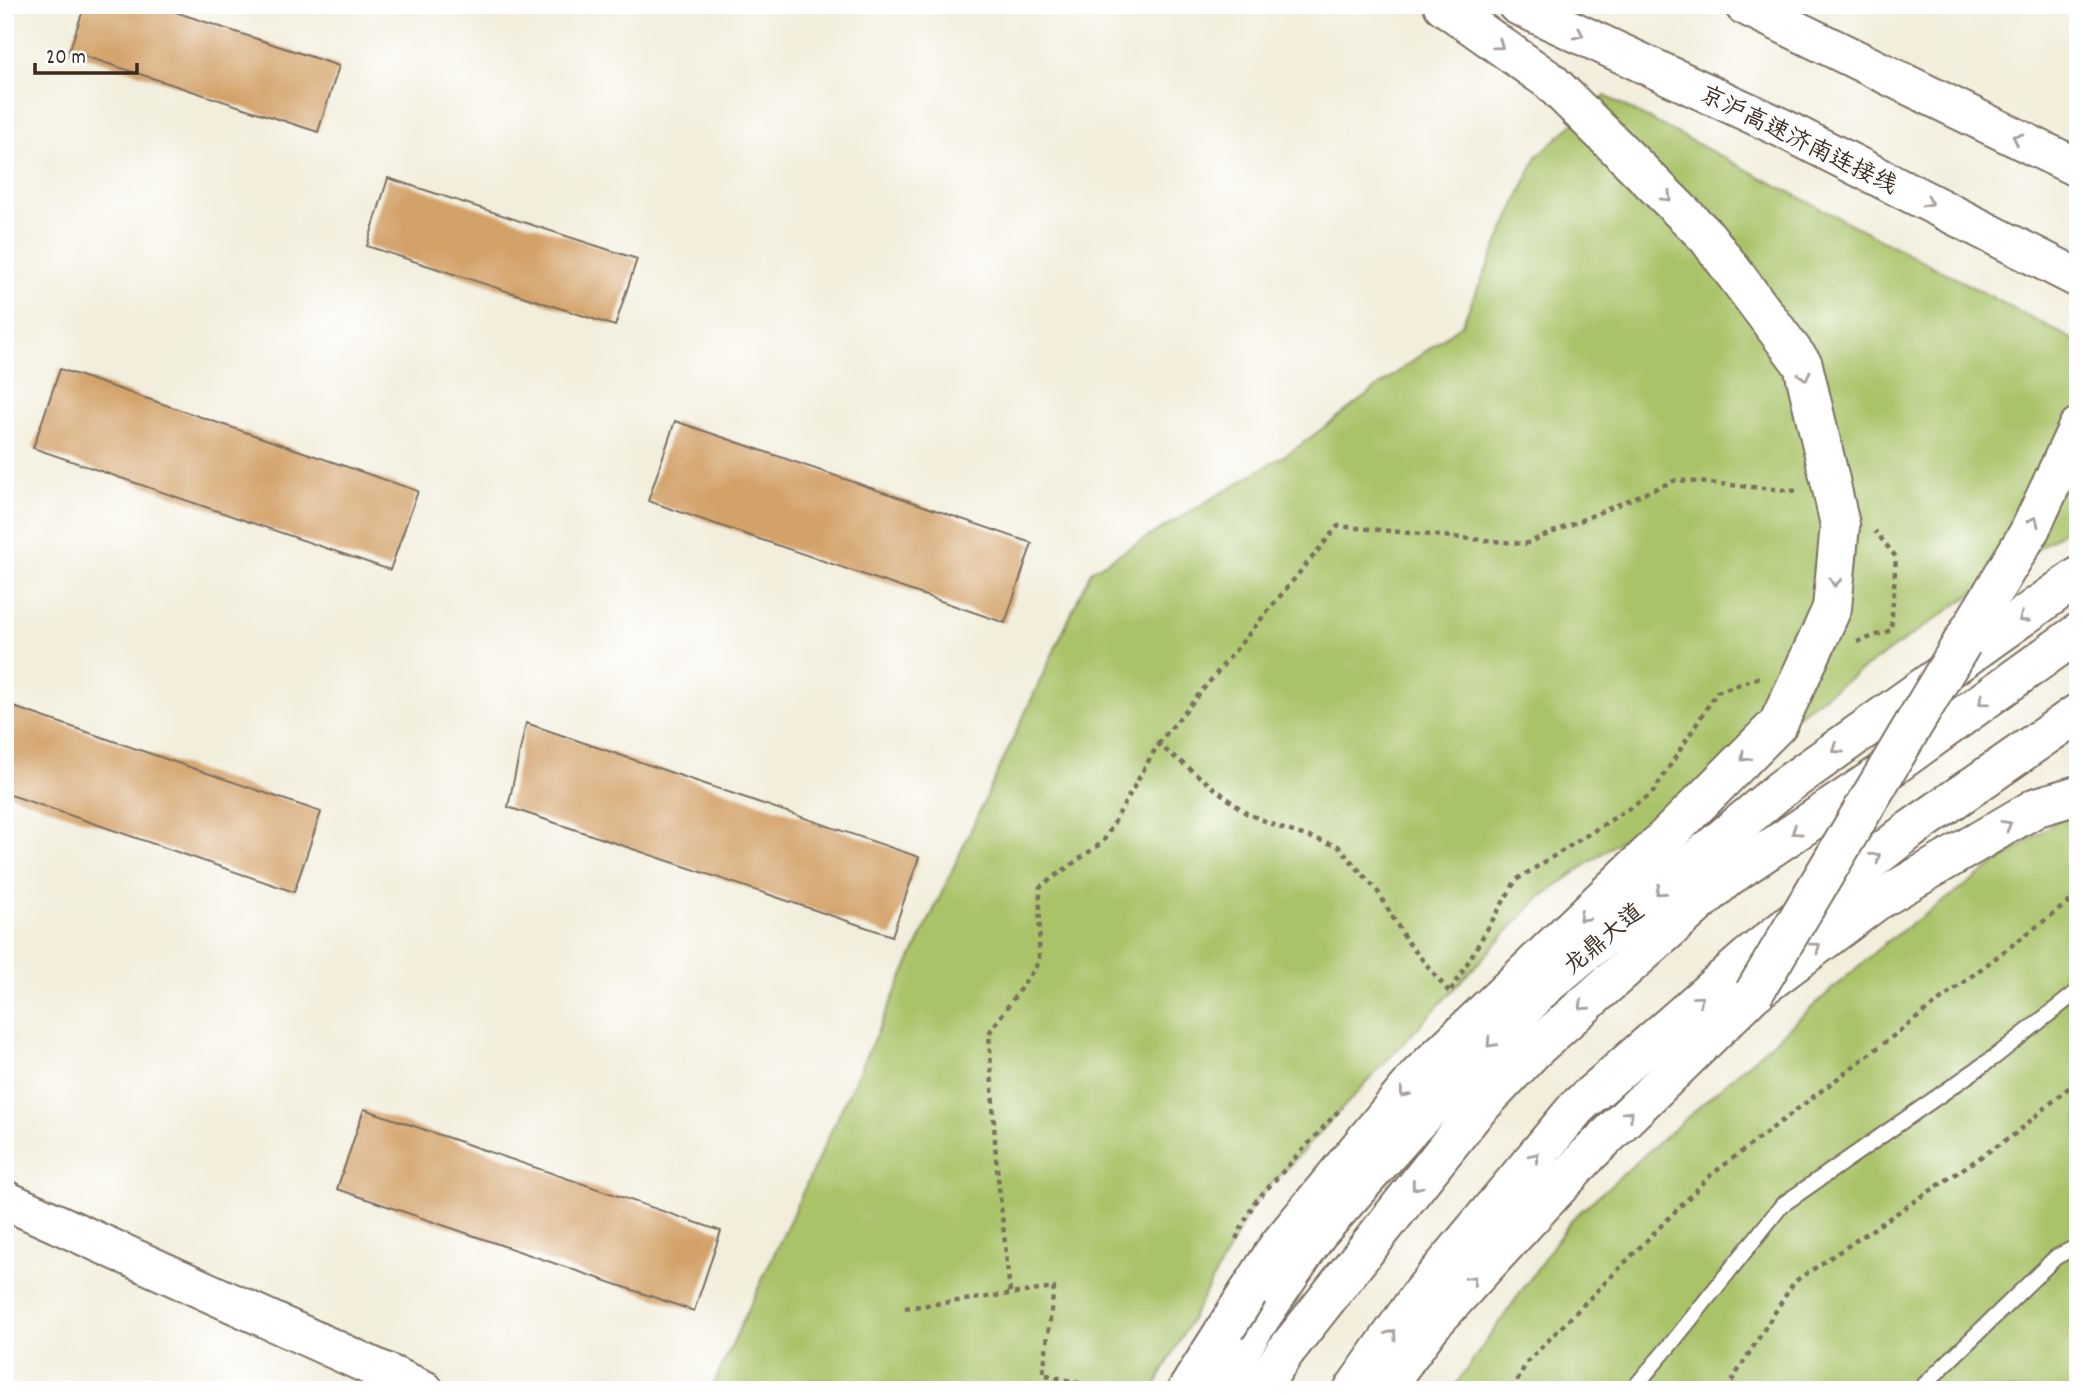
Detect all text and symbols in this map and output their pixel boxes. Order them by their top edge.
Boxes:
one-way arrow [1571,26,1584,40]
scale bar [35,32,136,76]
one-way arrow [1491,37,1504,49]
text: 20 m [46,44,86,74]
street label: 京沪高速济南连接线 [1693,79,1902,204]
one-way arrow [2011,133,2024,147]
one-way arrow [1659,189,1672,202]
one-way arrow [1921,194,1933,208]
one-way arrow [1797,370,1811,382]
one-way arrow [2026,516,2040,528]
one-way arrow [1828,577,1843,588]
one-way arrow [2018,609,2031,622]
one-way arrow [1978,693,1990,705]
one-way arrow [1832,741,1845,753]
one-way arrow [1740,748,1753,761]
one-way arrow [2000,820,2013,833]
one-way arrow [1791,823,1804,835]
one-way arrow [1868,853,1880,866]
one-way arrow [1655,883,1668,895]
street label: 龙鼎大道 [1557,896,1653,984]
one-way arrow [1578,908,1591,921]
one-way arrow [1808,942,1820,955]
one-way arrow [1691,996,1704,1008]
one-way arrow [1578,998,1591,1011]
one-way arrow [1487,1035,1500,1048]
one-way arrow [1399,1086,1412,1098]
one-way arrow [1621,1111,1634,1124]
one-way arrow [1527,1153,1539,1166]
one-way arrow [1412,1178,1425,1190]
one-way arrow [1464,1275,1477,1288]
one-way arrow [1384,1329,1396,1342]

